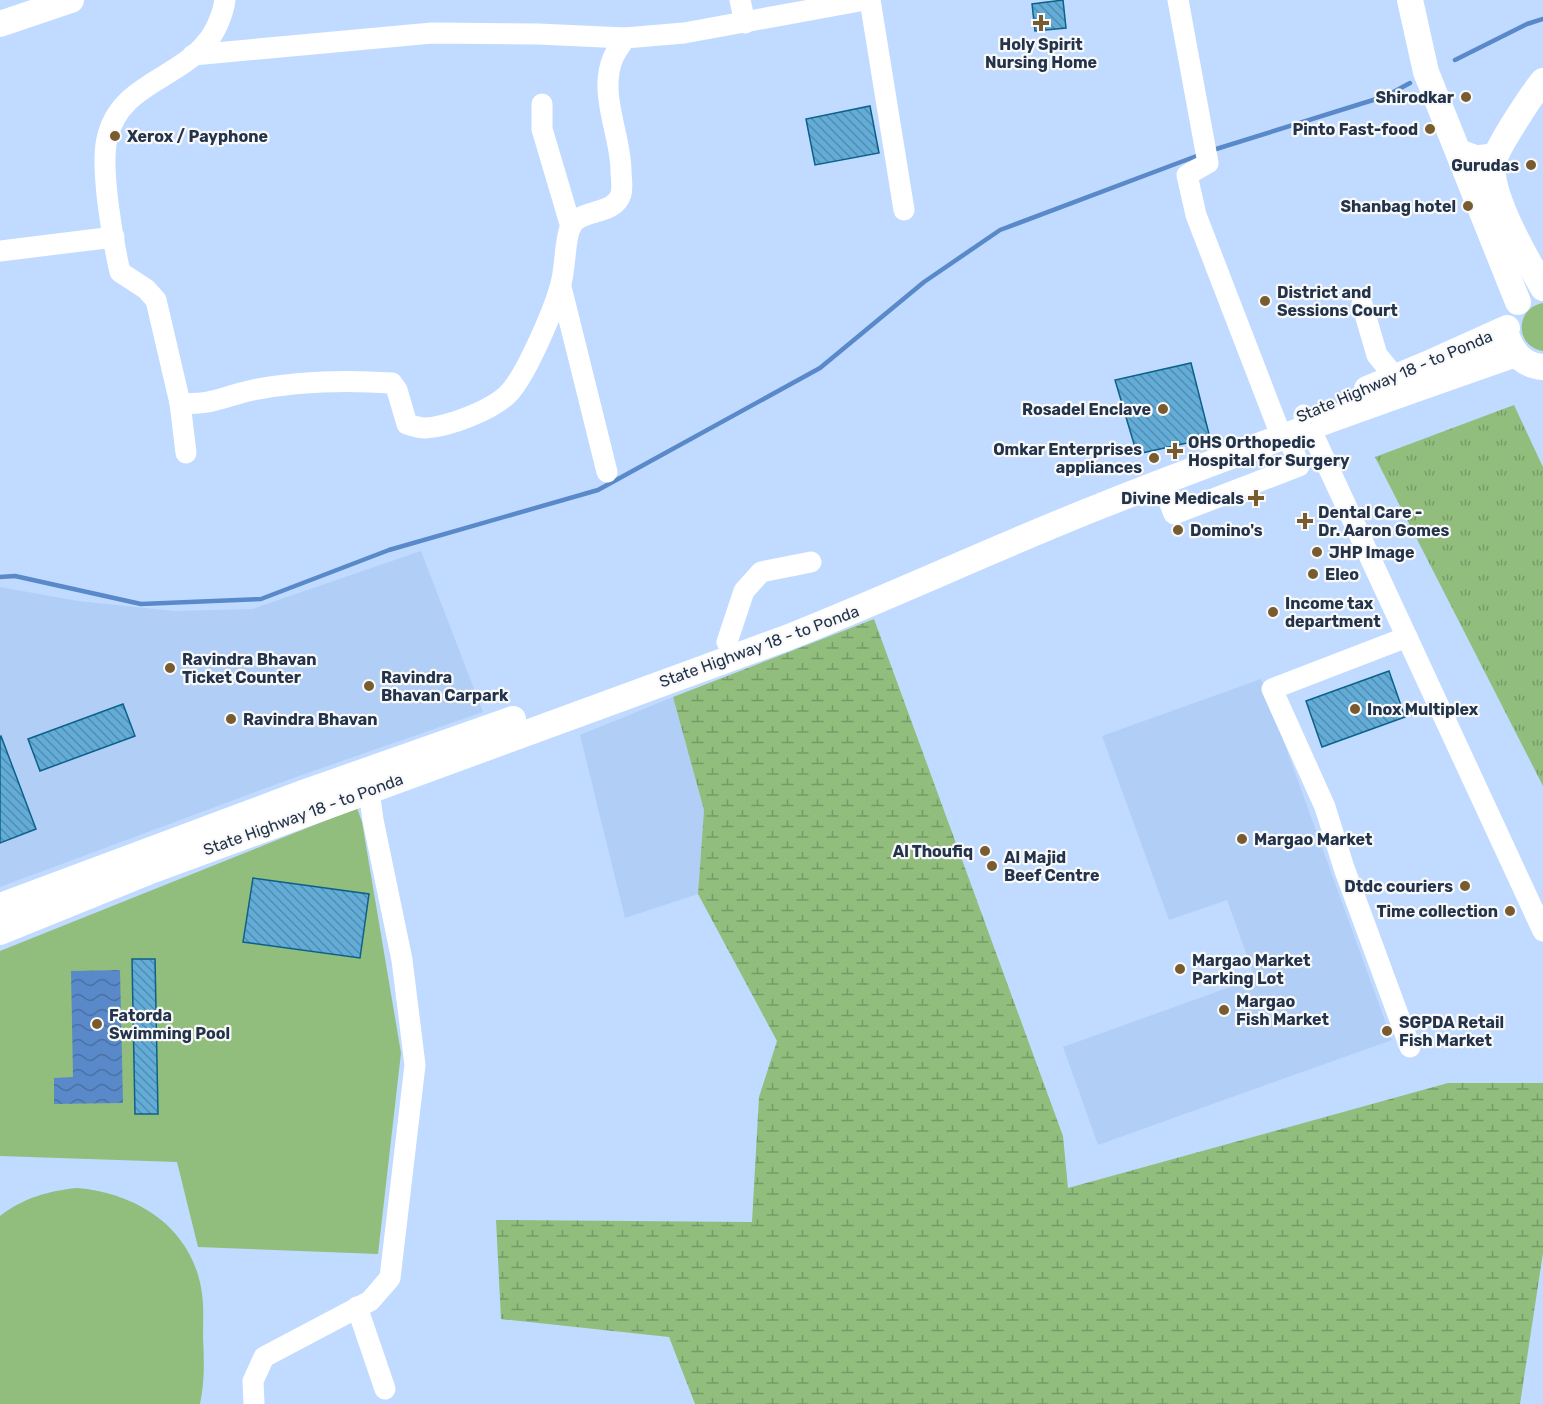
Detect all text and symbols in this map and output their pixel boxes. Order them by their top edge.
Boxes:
marker: Holy Spirit Nursing Home [1032,14,1050,32]
place label: Holy Spirit Nursing Home [985,35,1097,72]
place label: Shirodkar [1375,88,1455,107]
marker: Shirodkar [1459,90,1473,104]
place label: Pinto Fast-food [1292,120,1418,139]
marker: Pinto Fast-food [1423,122,1437,136]
place label: Xerox / Payphone [127,127,268,146]
marker: Xerox / Payphone [108,129,122,143]
place label: Gurudas [1451,156,1519,175]
marker: Gurudas [1524,158,1538,172]
place label: Shanbag hotel [1340,197,1456,216]
marker: Shanbag hotel [1461,199,1475,213]
place label: District and Sessions Court [1277,283,1398,320]
marker: District and Sessions Court [1258,294,1272,308]
street label: State Highway 18 - to Ponda [1293,326,1495,426]
place label: Rosadel Enclave [1022,400,1151,419]
marker: Rosadel Enclave [1156,402,1170,416]
place label: OHS Orthopedic Hospital for Surgery [1188,433,1350,470]
place label: Omkar Enterprises appliances [993,440,1142,477]
marker: OHS Orthopedic Hospital for Surgery [1166,442,1184,460]
marker: Omkar Enterprises appliances [1147,451,1161,465]
place label: Divine Medicals [1121,489,1244,508]
marker: Divine Medicals [1249,491,1263,505]
place label: Dental Care - Dr. Aaron Gomes [1318,503,1449,540]
marker: Dental Care - Dr. Aaron Gomes [1296,512,1314,530]
place label: Domino's [1190,521,1263,540]
marker: Domino's [1171,523,1185,537]
place label: JHP Image [1329,543,1414,562]
marker: JHP Image [1310,545,1324,559]
place label: Eleo [1325,565,1359,584]
marker: Eleo [1306,567,1320,581]
place label: Income tax department [1285,594,1381,631]
street label: State Highway 18 - to Ponda [657,601,862,692]
marker: Income tax department [1266,605,1280,619]
place label: Ravindra Bhavan Ticket Counter [182,650,316,687]
marker: Ravindra Bhavan Ticket Counter [163,661,177,675]
place label: Ravindra Bhavan Carpark [381,668,509,705]
marker: Ravindra Bhavan Carpark [362,679,376,693]
place label: Inox Multiplex [1367,700,1479,719]
marker: Inox Multiplex [1348,702,1362,716]
place label: Ravindra Bhavan [243,710,377,729]
marker: Ravindra Bhavan [224,712,238,726]
street label: State Highway 18 - to Ponda [201,769,406,860]
place label: Margao Market [1254,830,1373,849]
marker: Margao Market [1235,832,1249,846]
place label: Al Thoufiq [893,842,973,861]
marker: Al Thoufiq [978,844,992,858]
place label: Al Majid Beef Centre [1004,848,1099,885]
marker: Al Majid Beef Centre [985,859,999,873]
place label: Dtdc couriers [1344,877,1453,896]
marker: Dtdc couriers [1458,879,1472,893]
place label: Time collection [1377,902,1498,921]
marker: Time collection [1503,904,1517,918]
place label: Margao Market Parking Lot [1192,951,1311,988]
marker: Margao Market Parking Lot [1173,962,1187,976]
place label: Margao Fish Market [1236,992,1330,1029]
marker: Margao Fish Market [1217,1003,1231,1017]
place label: Fatorda Swimming Pool [109,1006,230,1043]
place label: SGPDA Retail Fish Market [1399,1013,1504,1050]
marker: Fatorda Swimming Pool [90,1017,104,1031]
marker: SGPDA Retail Fish Market [1380,1024,1394,1038]

